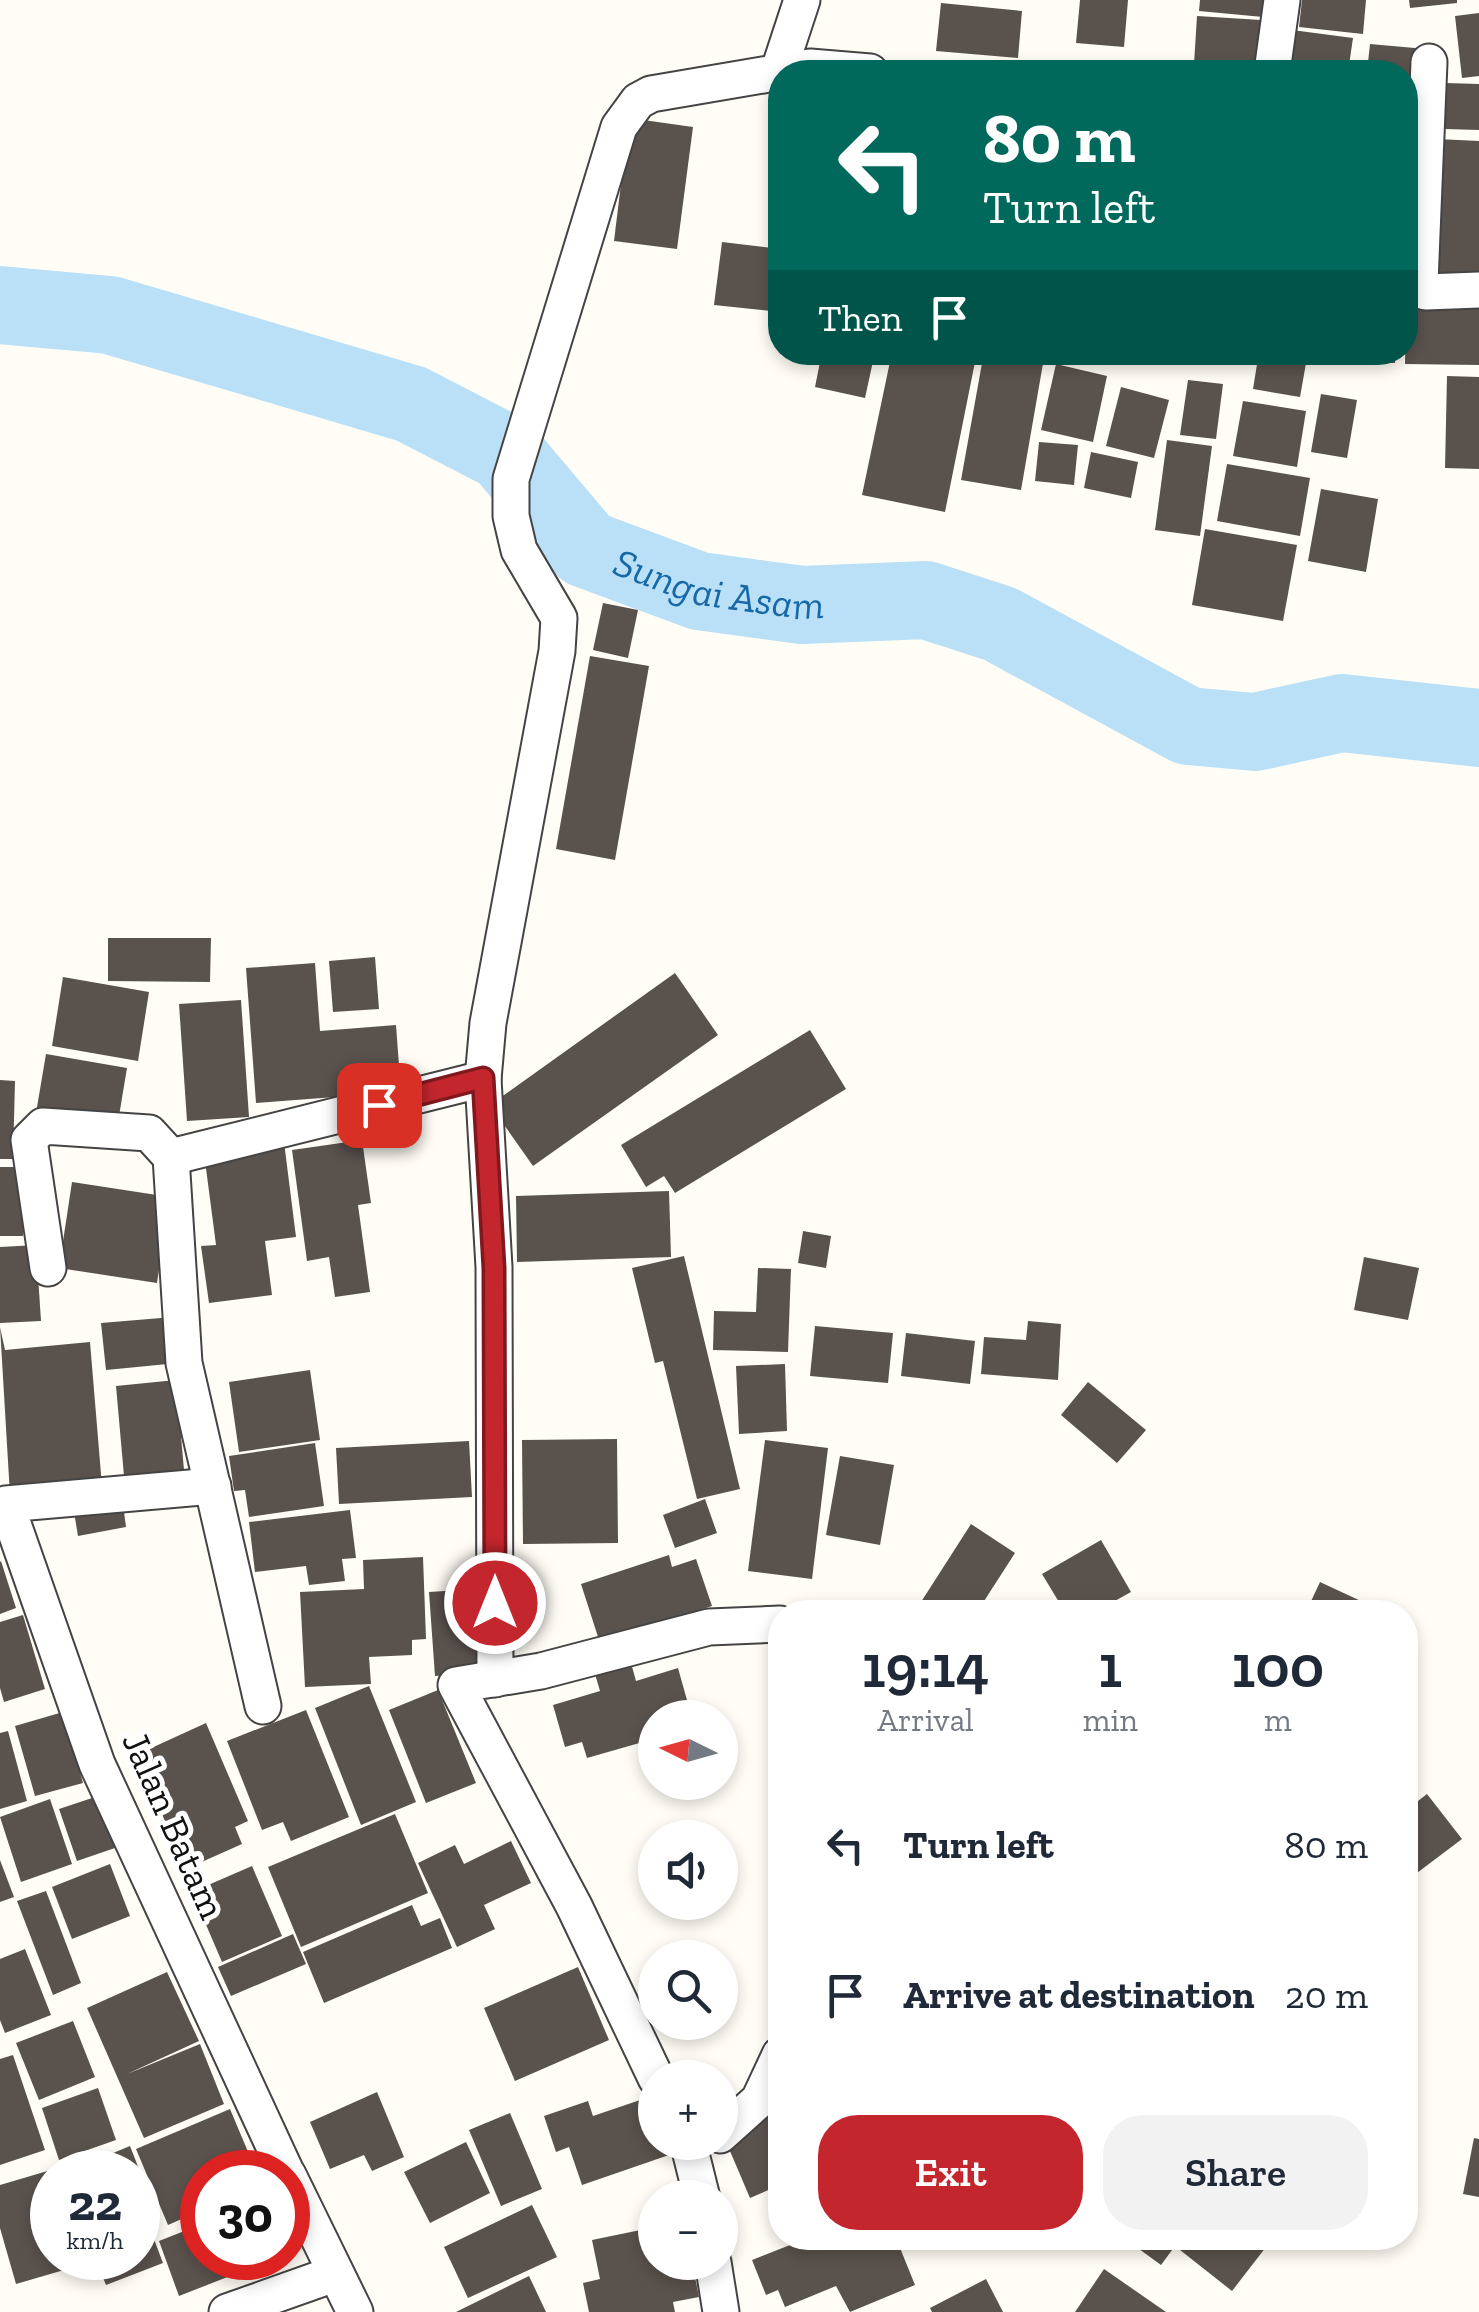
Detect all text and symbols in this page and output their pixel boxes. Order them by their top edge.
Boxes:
text: 80 m [983,96,1135,180]
icon: left [818,100,948,230]
text: Turn left [983,181,1155,235]
icon: arrive [922,290,977,345]
text: Then [818,295,902,341]
water label: Sungai Asam [607,537,825,629]
pin [337,1063,422,1148]
icon: arrive [352,1078,407,1133]
position arrow [443,1551,547,1655]
text: 19:14 [862,1630,989,1702]
text: 1 [1098,1630,1122,1702]
text: 100 [1231,1630,1324,1702]
north arrow [638,1700,738,1800]
map controls [638,1700,738,2280]
text: Arrival [877,1701,974,1739]
text: min [1083,1701,1138,1739]
text: m [1264,1701,1292,1739]
street label: Jalan Batam [112,1724,236,1926]
icon: left [818,1818,873,1873]
button: sound [638,1820,738,1920]
text: Turn left [903,1822,1054,1868]
text: 80 m [1284,1822,1368,1868]
button: search [638,1940,738,2040]
icon: arrive [818,1968,873,2023]
text: Arrive at destination [903,1972,1254,2018]
text: 20 m [1285,1972,1368,2018]
button: + [638,2060,738,2160]
button: Exit [818,2115,1083,2230]
button: Share [1103,2115,1368,2230]
speed limit sign: 30 [180,2150,310,2280]
text: 22 [68,2173,122,2233]
button: − [638,2180,738,2280]
text: km/h [66,2225,124,2255]

